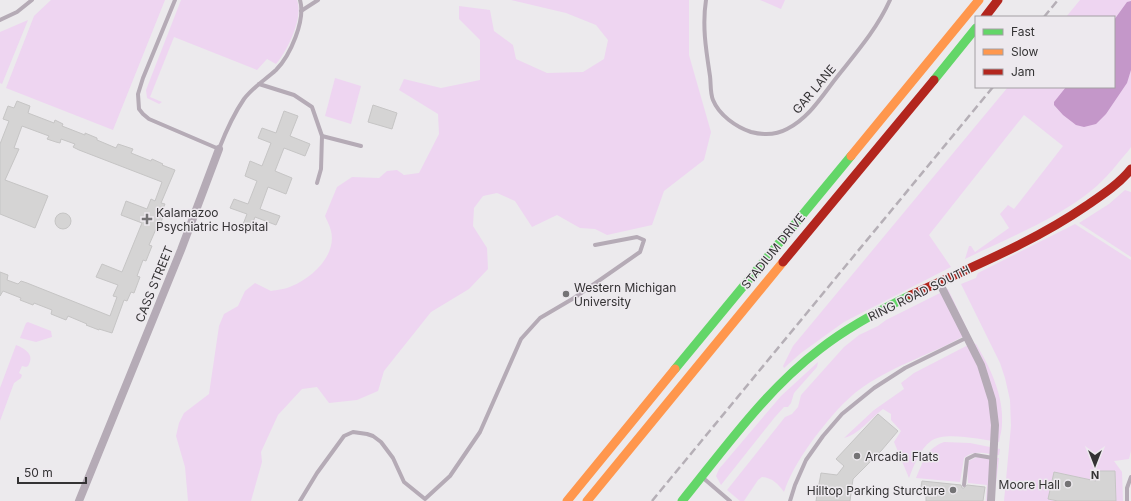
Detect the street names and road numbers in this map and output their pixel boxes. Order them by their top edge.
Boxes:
street label: GAR LANE [789,61,839,117]
street label: STADIUM DRIVE [738,210,808,292]
street label: CASS STREET [132,243,176,324]
street label: RING ROAD SOUTH [866,262,972,324]

